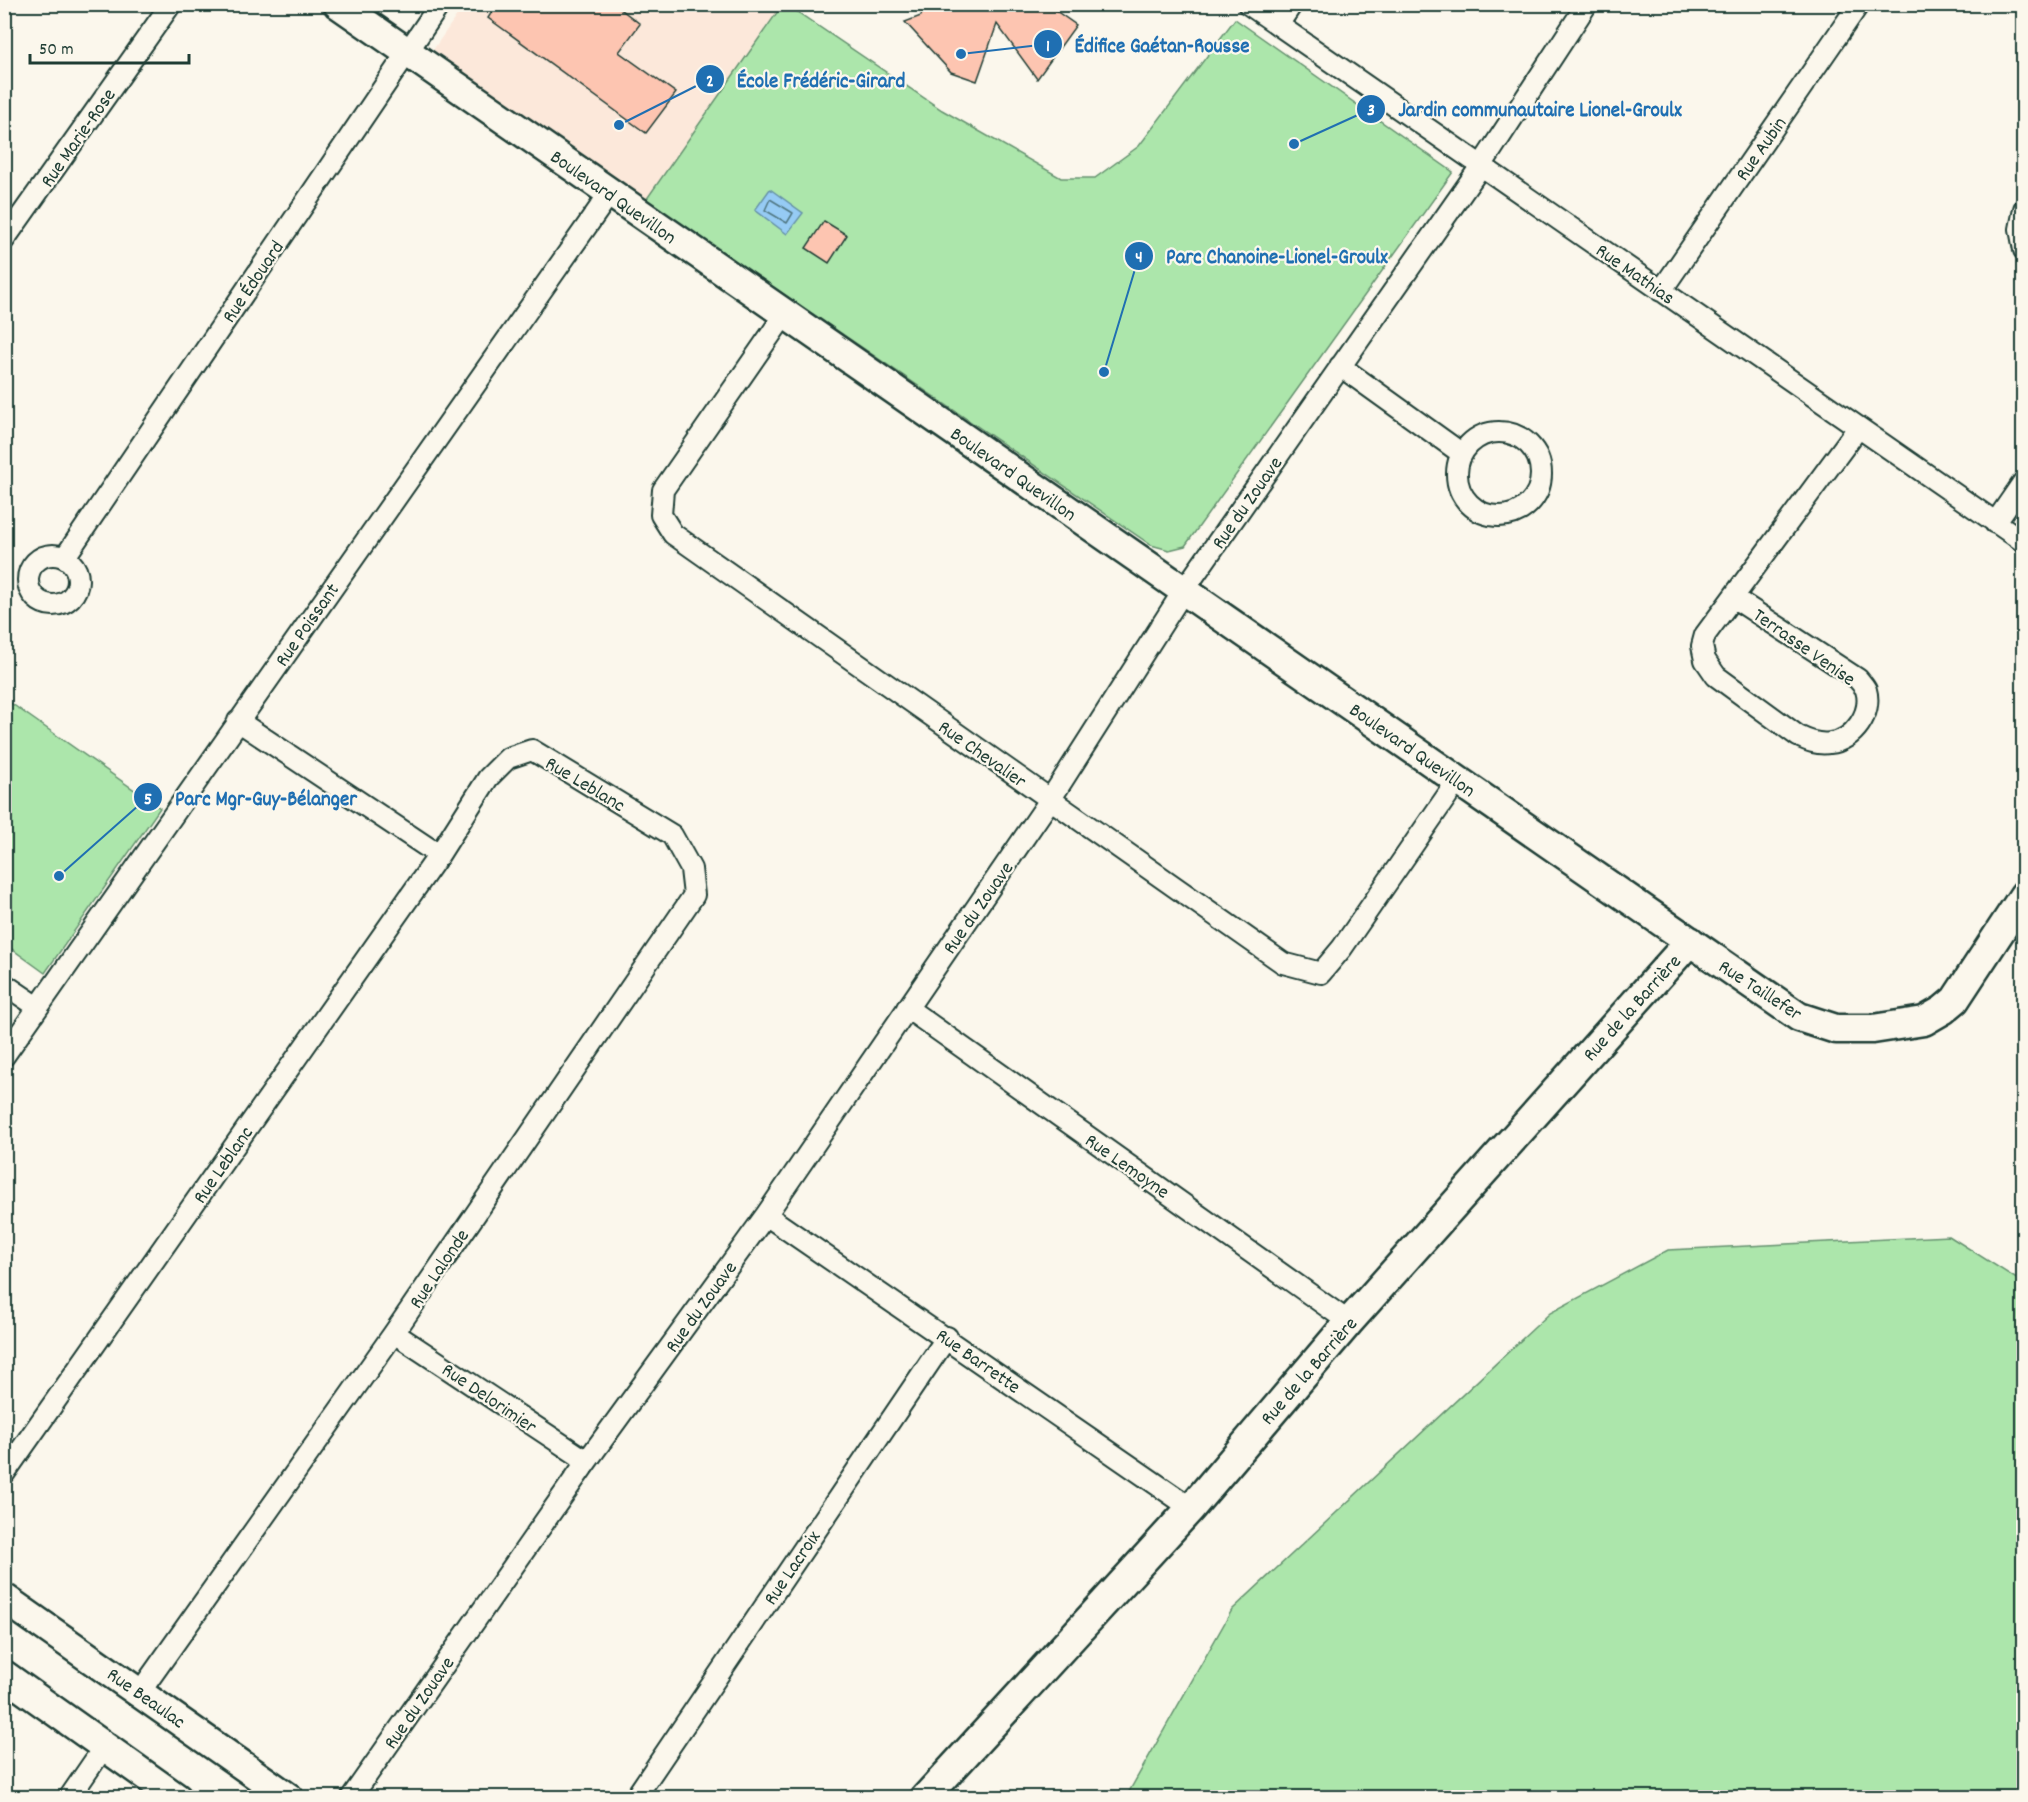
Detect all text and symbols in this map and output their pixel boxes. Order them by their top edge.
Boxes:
callout: Édifice Gaétan-Rousse [1033,25,1262,64]
scale bar [30,27,189,65]
text: Édifice Gaétan-Rousse [1075,33,1249,63]
text: 1 [1046,35,1050,60]
text: 50 m [39,38,74,63]
callout: École Frédéric-Girard [695,60,917,99]
text: École Frédéric-Girard [737,68,905,98]
text: 2 [706,70,714,95]
street label: Rue Marie-Rose [35,83,124,194]
callout: Jardin communautaire Lionel-Groulx [1356,89,1694,128]
text: Jardin communautaire Lionel-Groulx [1398,97,1682,127]
text: 3 [1367,99,1375,124]
street label: Rue Aubin [1730,112,1795,188]
street label: Boulevard Quevillon [543,144,681,252]
street label: Rue Édouard [217,236,292,329]
callout: Parc Chanoine-Lionel-Groulx [1124,237,1399,276]
street label: Rue Mathias [1589,238,1680,313]
text: Parc Chanoine-Lionel-Groulx [1166,244,1388,274]
text: 4 [1135,246,1143,271]
street label: Boulevard Quevillon [943,421,1081,529]
street label: Rue du Zouave [1206,452,1291,556]
street label: Rue Poissant [269,578,348,673]
street label: Terrasse Venise [1746,603,1861,694]
street label: Boulevard Quevillon [1342,697,1480,805]
street label: Rue Chevalier [931,715,1032,796]
street label: Rue Leblanc [539,751,630,820]
callout: Parc Mgr-Guy-Bélanger [133,778,369,817]
text: Parc Mgr-Guy-Bélanger [175,786,358,816]
text: 5 [144,788,152,813]
street label: Rue du Zouave [937,857,1022,961]
street label: Rue de la Barrière [1578,949,1689,1069]
street label: Rue Taillefer [1712,954,1807,1029]
street label: Rue Leblanc [188,1121,261,1210]
street label: Rue Lemoyne [1078,1128,1174,1207]
street label: Rue Lalonde [404,1224,477,1315]
street label: Rue du Zouave [660,1256,745,1359]
street label: Rue de la Barrière [1255,1312,1365,1432]
street label: Rue Barrette [929,1323,1026,1402]
street label: Rue Delorimier [435,1357,542,1442]
street label: Rue Lacroix [758,1525,829,1612]
street label: Rue du Zouave [378,1652,463,1756]
street label: Rue Beaulac [100,1662,190,1737]

